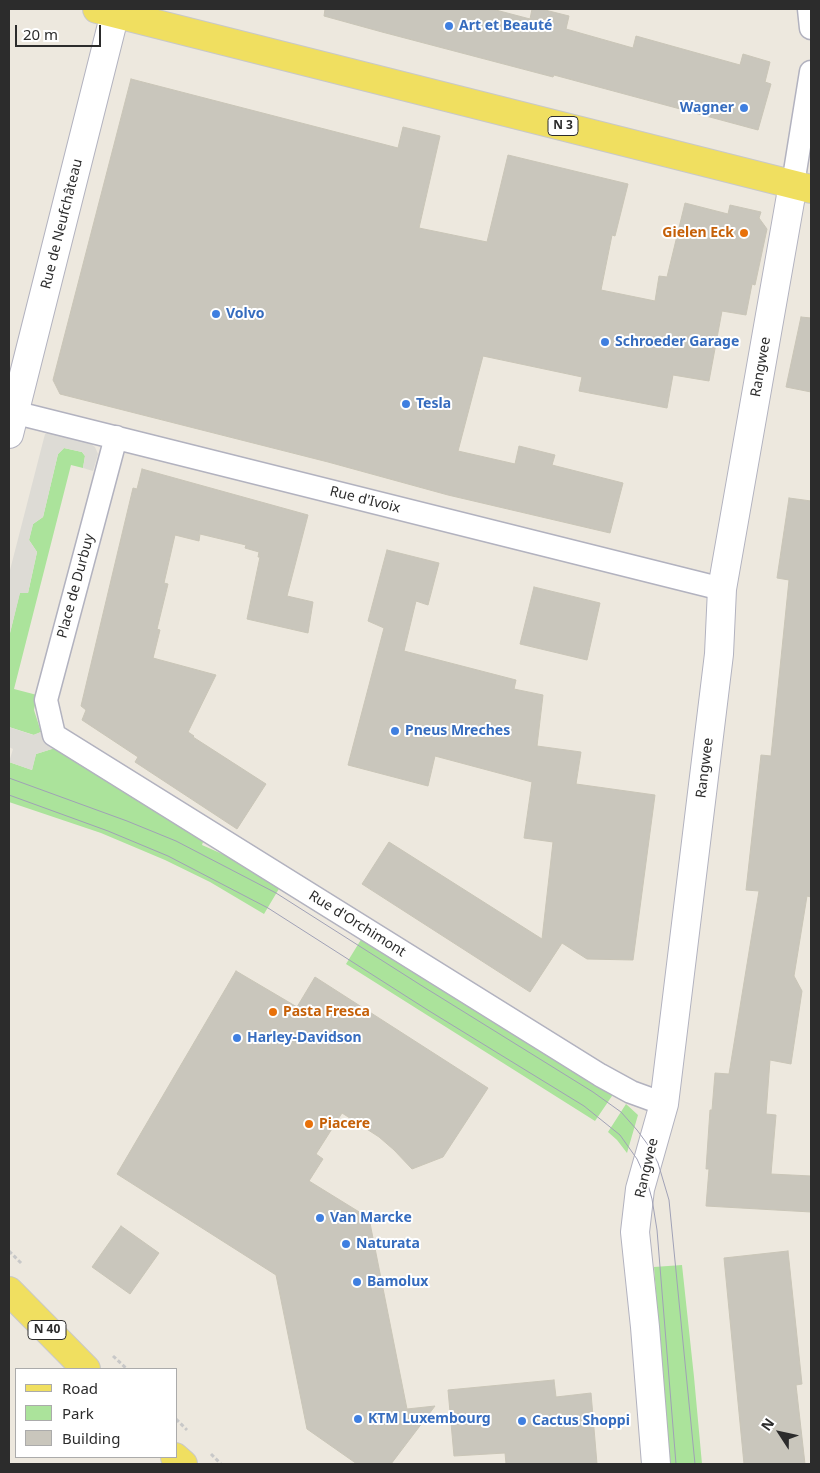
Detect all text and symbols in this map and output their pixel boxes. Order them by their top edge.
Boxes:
scale bar [18,15,104,47]
place label: Art et Beauté [459,18,552,34]
marker: Art et Beauté [443,20,455,32]
text: 20 m [23,24,58,44]
place label: Wagner [680,100,734,116]
marker: Wagner [738,102,750,114]
road number: N 3 [548,116,578,136]
street label: Rue de Neufchâteau [38,157,86,291]
place label: Gielen Eck [662,225,734,241]
marker: Gielen Eck [738,227,750,239]
place label: Volvo [226,306,264,322]
marker: Volvo [210,308,222,320]
place label: Schroeder Garage [615,334,739,350]
marker: Schroeder Garage [599,336,611,348]
street label: Rangwee [747,336,775,398]
place label: Tesla [416,396,451,412]
marker: Tesla [400,398,412,410]
street label: Rue d'Ivoix [328,483,402,517]
street label: Place de Durbuy [54,532,98,640]
place label: Pneus Mreches [405,723,510,739]
marker: Pneus Mreches [389,725,401,737]
street label: Rangwee [693,737,717,799]
street label: Rue d'Orchimont [305,887,409,961]
place label: Pasta Fresca [283,1004,370,1020]
marker: Pasta Fresca [267,1006,279,1018]
place label: Harley-Davidson [247,1030,362,1046]
marker: Harley-Davidson [231,1032,243,1044]
place label: Piacere [319,1116,370,1132]
marker: Piacere [303,1118,315,1130]
street label: Rangwee [632,1137,662,1199]
place label: Van Marcke [330,1210,412,1226]
marker: Van Marcke [314,1212,326,1224]
place label: Naturata [356,1236,420,1252]
marker: Naturata [340,1238,352,1250]
place label: Bamolux [367,1274,428,1290]
marker: Bamolux [351,1276,363,1288]
road number: N 40 [28,1320,66,1340]
legend [15,1368,178,1458]
text: Road [62,1378,98,1398]
text: Park [62,1403,94,1423]
north arrow [755,1408,805,1458]
place label: KTM Luxembourg [368,1411,491,1427]
marker: KTM Luxembourg [352,1413,364,1425]
place label: Cactus Shoppi [532,1413,630,1429]
text: N [756,1414,778,1434]
marker: Cactus Shoppi [516,1415,528,1427]
text: Building [62,1428,120,1448]

